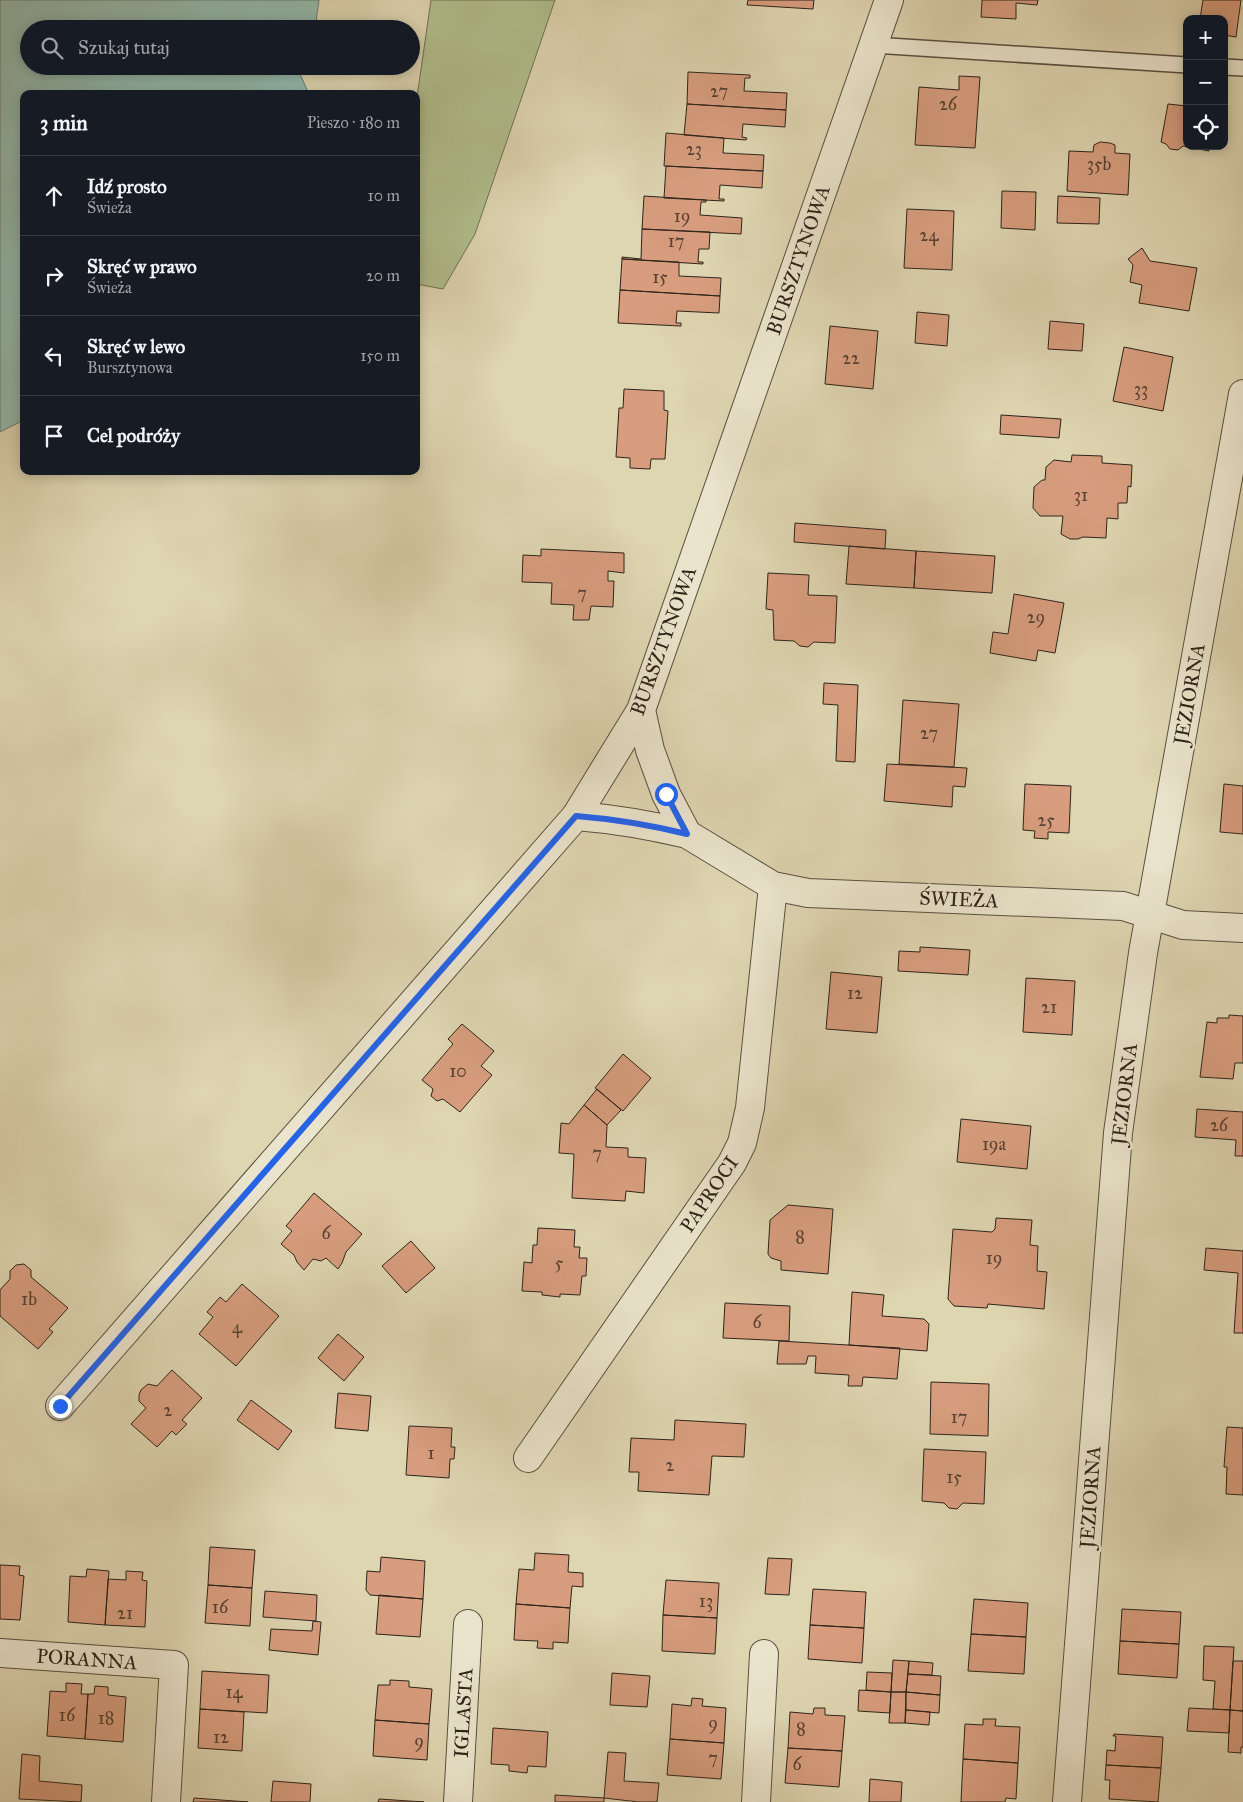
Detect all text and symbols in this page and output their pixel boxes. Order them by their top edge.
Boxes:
map controls [1183,15,1228,150]
button: + [1183,15,1228,60]
search box [20,20,420,75]
icon: search [38,34,66,62]
text: Szukaj tutaj [78,36,170,59]
button: − [1183,60,1228,105]
house number: 27 [710,80,728,102]
house number: 26 [939,93,958,115]
button: locate [1183,105,1228,150]
text: 3 min [40,110,88,136]
text: Pieszo · 180 m [307,113,400,132]
house number: 23 [686,138,702,160]
house number: 35b [1087,153,1111,175]
text: Idź prosto [87,175,167,198]
street label: BURSZTYNOWA [761,181,835,338]
icon: ahead [40,182,68,210]
text: 10 m [368,186,400,205]
text: Świeża [87,198,132,217]
house number: 19 [674,205,690,227]
house number: 24 [920,224,939,246]
house number: 17 [668,230,684,252]
text: Skręć w prawo [87,255,197,278]
icon: right [40,262,68,290]
text: 20 m [366,266,400,285]
house number: 15 [652,266,668,288]
text: Świeża [87,278,132,297]
text: Skręć w lewo [87,335,185,358]
icon: left [40,342,68,370]
text: 150 m [360,346,400,365]
house number: 22 [842,347,860,369]
text: Bursztynowa [87,358,172,377]
house number: 33 [1134,378,1148,400]
icon: arrive [40,422,68,450]
text: Cel podróży [87,424,180,447]
house number: 31 [1074,484,1088,506]
street label: BURSZTYNOWA [625,563,701,719]
house number: 7 [577,582,587,604]
house number: 29 [1027,606,1045,628]
street label: JEZIORNA [1168,641,1211,749]
house number: 27 [920,722,938,744]
route start [655,783,678,806]
house number: 25 [1037,809,1055,831]
street label: ŚWIEŻA [919,884,1000,912]
house number: 12 [847,982,863,1004]
house number: 21 [1041,996,1057,1018]
street label: JEZIORNA [1106,1041,1143,1148]
house number: 10 [449,1060,467,1082]
house number: 26 [1210,1114,1229,1136]
house number: 19a [982,1133,1007,1155]
house number: 7 [592,1142,602,1164]
street label: PAPROCI [675,1151,743,1237]
house number: 6 [321,1222,331,1244]
house number: 8 [795,1226,805,1248]
house number: 19 [986,1247,1002,1269]
house number: 5 [555,1252,564,1274]
house number: 1b [21,1288,37,1310]
house number: 6 [752,1311,762,1333]
house number: 4 [232,1316,243,1338]
route end [49,1395,72,1418]
house number: 2 [164,1399,173,1421]
house number: 17 [951,1406,967,1428]
house number: 1 [427,1442,435,1464]
street label: JEZIORNA [1074,1444,1107,1551]
house number: 2 [666,1454,675,1476]
house number: 15 [946,1466,962,1488]
house number: 13 [699,1590,713,1612]
house number: 16 [212,1596,229,1618]
house number: 21 [117,1602,133,1624]
street label: PORANNA [36,1643,139,1675]
street label: IGLASTA [449,1667,477,1759]
house number: 14 [225,1681,244,1703]
house number: 16 [59,1704,76,1726]
house number: 18 [98,1707,114,1729]
house number: 9 [708,1712,718,1734]
house number: 8 [796,1718,806,1740]
house number: 12 [213,1726,229,1748]
house number: 9 [414,1730,424,1752]
house number: 7 [708,1747,718,1769]
house number: 6 [792,1753,802,1775]

